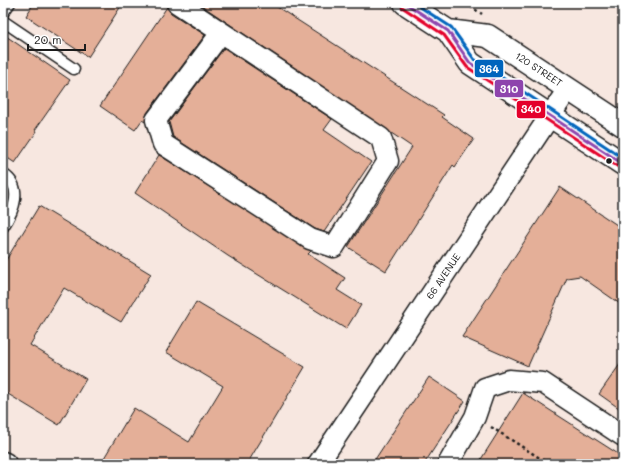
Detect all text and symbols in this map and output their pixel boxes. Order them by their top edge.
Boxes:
scale bar [28,26,85,52]
text: 20 m [34,31,62,47]
street label: 120 STREET [513,48,566,90]
line badge: 364 [474,59,504,78]
text: 364 [479,61,499,76]
line badge: 310 [494,79,524,98]
text: 310 [500,81,518,96]
line badge: 340 [516,100,546,119]
text: 340 [521,101,541,116]
unlabelled marker [604,156,614,166]
street label: 66 AVENUE [422,250,464,302]

